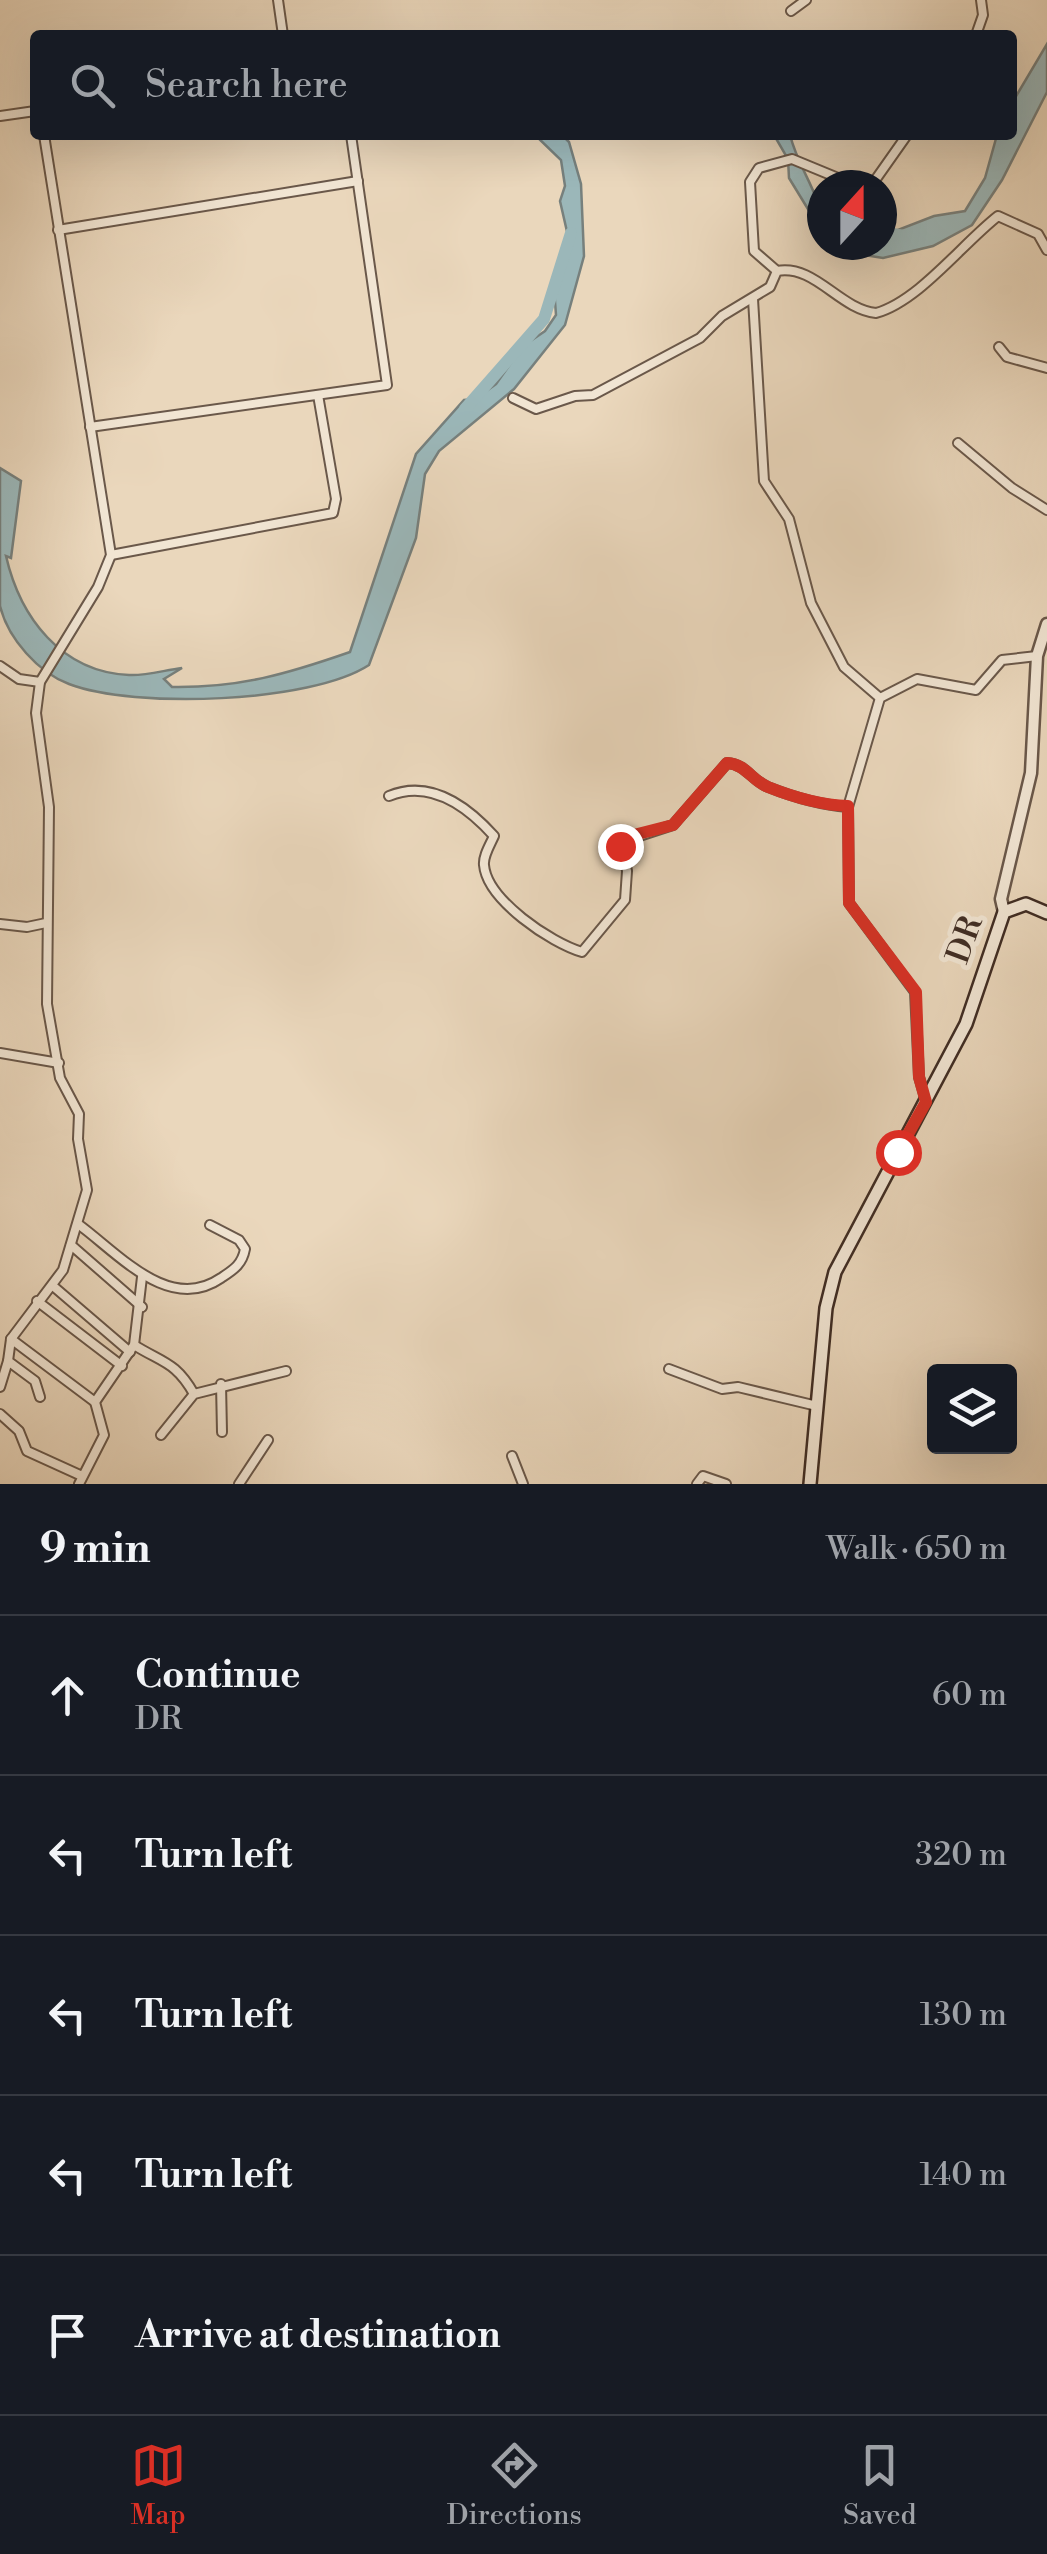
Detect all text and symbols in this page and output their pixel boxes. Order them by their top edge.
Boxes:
search box [30,30,1017,140]
icon: search [65,58,120,113]
text: Search here [145,62,348,109]
north arrow [807,170,897,260]
route end [598,824,644,870]
street label: DR [938,910,992,969]
route start [876,1130,922,1176]
map controls [927,1364,1017,1454]
button: layers [927,1364,1017,1454]
text: 9 min [40,1523,151,1576]
text: Walk · 650 m [826,1529,1007,1569]
text: Continue [135,1652,300,1699]
icon: ahead [40,1668,95,1723]
text: 60 m [932,1675,1007,1715]
text: DR [135,1699,182,1739]
icon: left [40,1828,95,1883]
text: Turn left [135,1832,292,1879]
text: 320 m [915,1835,1007,1875]
icon: left [40,1988,95,2043]
text: Turn left [135,1992,292,2039]
text: 130 m [920,1995,1007,2035]
icon: left [40,2148,95,2203]
text: Turn left [135,2152,292,2199]
text: 140 m [920,2155,1007,2195]
icon: arrive [40,2308,95,2363]
text: Arrive at destination [135,2312,501,2359]
tab: Map [131,2438,186,2533]
tab: Directions [447,2438,582,2533]
tab: Saved [843,2438,916,2533]

